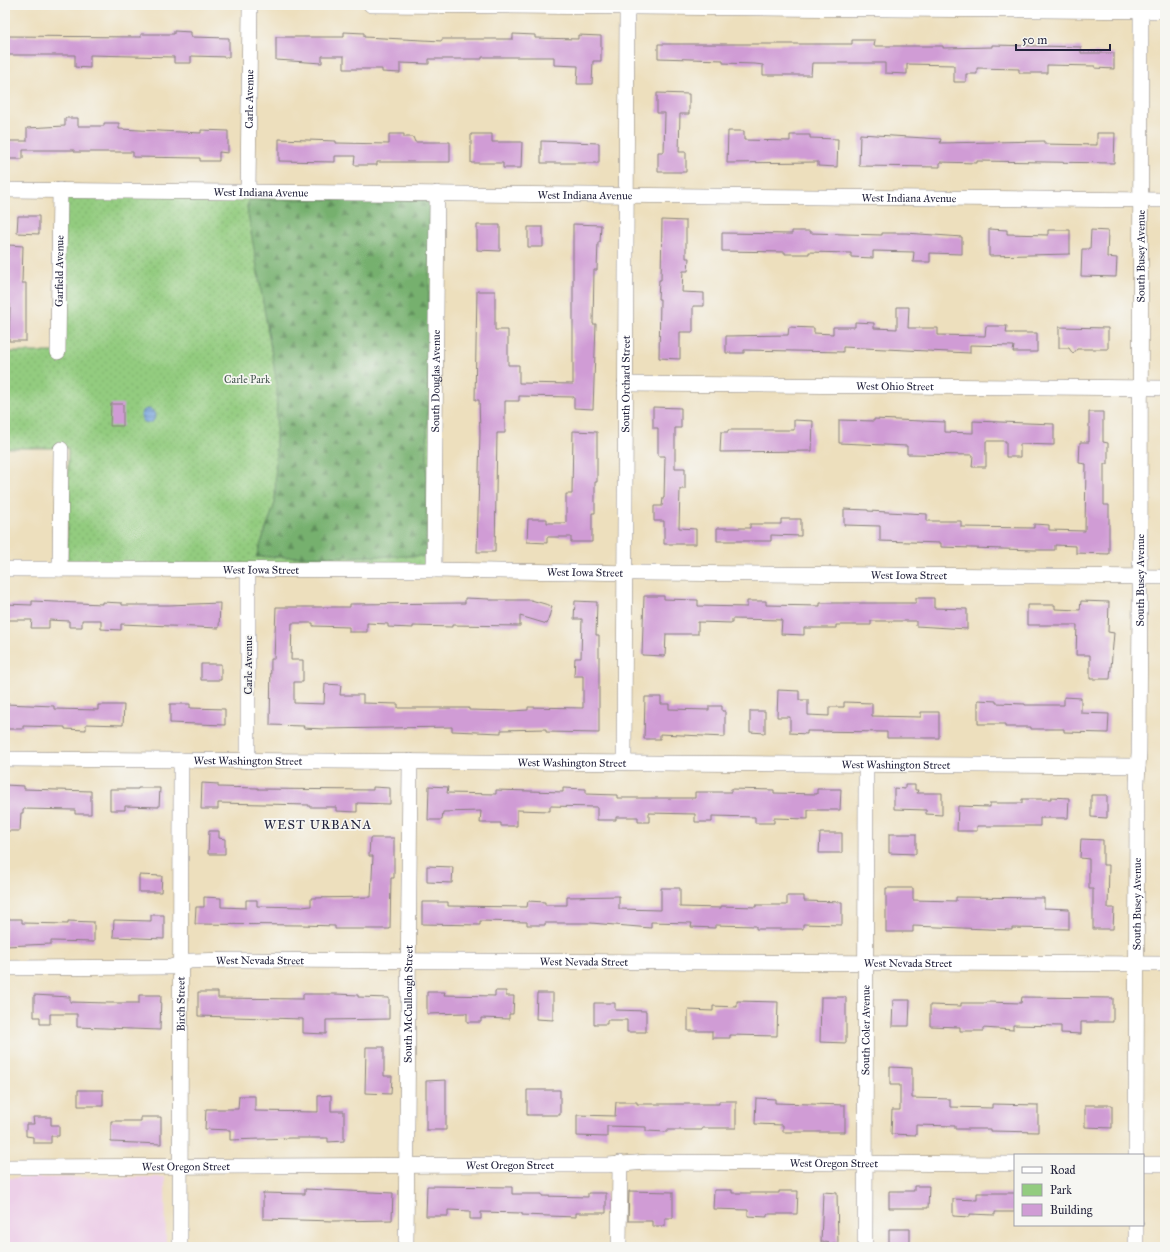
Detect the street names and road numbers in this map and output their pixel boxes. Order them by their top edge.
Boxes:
street label: Carle Avenue [242,69,256,129]
street label: West Indiana Avenue [214,185,309,199]
street label: West Indiana Avenue [538,188,633,202]
street label: West Indiana Avenue [861,191,957,205]
street label: South Busey Avenue [1134,209,1147,302]
street label: Garfield Avenue [52,235,66,307]
street label: South Douglas Avenue [429,329,442,432]
street label: South Orchard Street [619,335,632,433]
street label: West Ohio Street [856,379,934,393]
street label: South Busey Avenue [1133,533,1147,626]
street label: West Iowa Street [223,563,299,576]
street label: West Iowa Street [547,565,623,579]
street label: West Iowa Street [871,568,947,582]
street label: Carle Avenue [242,635,255,695]
street label: West Washington Street [193,754,303,767]
street label: West Washington Street [517,756,627,769]
street label: West Washington Street [841,758,951,771]
street label: South Busey Avenue [1130,857,1143,950]
street label: South McCullough Street [401,945,415,1063]
street label: West Nevada Street [216,953,304,967]
street label: West Nevada Street [540,955,628,968]
street label: West Nevada Street [864,956,952,970]
street label: Birch Street [174,976,187,1031]
street label: South Coler Avenue [859,984,872,1075]
street label: West Oregon Street [790,1156,878,1170]
street label: West Oregon Street [466,1158,554,1172]
street label: West Oregon Street [142,1160,230,1173]

